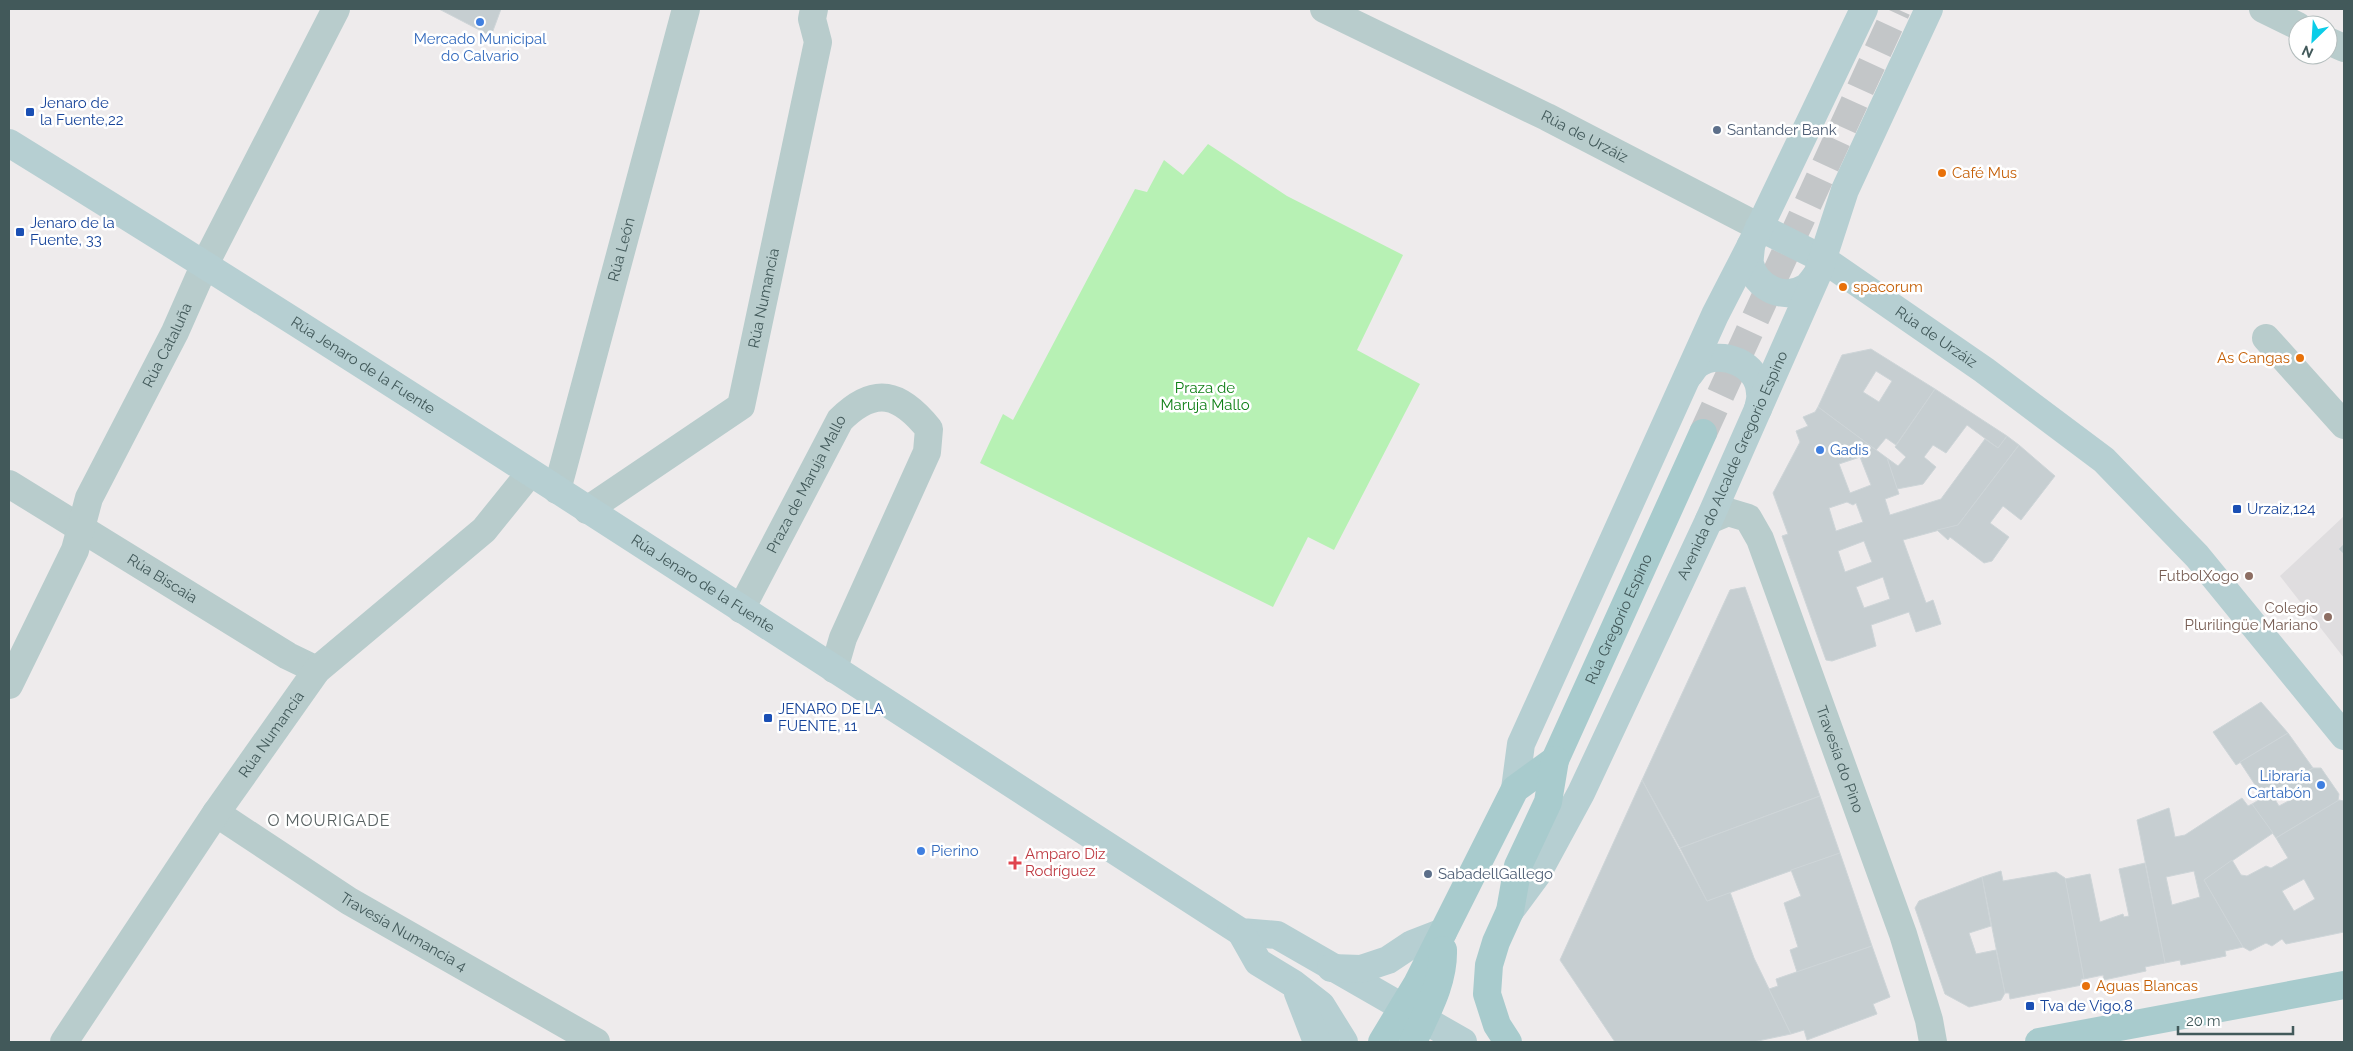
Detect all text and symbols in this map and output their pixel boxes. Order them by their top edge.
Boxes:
north arrow [2288,15,2338,65]
marker: Mercado Municipal do Calvario [474,16,486,28]
place label: Mercado Municipal do Calvario [414,30,547,65]
text: N [2299,42,2316,61]
place label: Jenaro de la Fuente,22 [40,94,124,129]
marker: Jenaro de la Fuente,22 [24,106,36,118]
street label: Rúa de Urzáiz [1538,107,1631,166]
place label: Santander Bank [1727,121,1837,139]
marker: Santander Bank [1711,124,1723,136]
place label: Café Mus [1952,164,2017,182]
marker: Café Mus [1936,167,1948,179]
place label: Jenaro de la Fuente, 33 [30,214,115,249]
street label: Rúa León [604,215,639,284]
marker: Jenaro de la Fuente, 33 [14,226,26,238]
street label: Rúa Numancia [744,247,783,350]
place label: spacorum [1853,278,1923,296]
marker: spacorum [1837,281,1849,293]
street label: Rúa Cataluña [139,300,196,390]
street label: Rúa de Urzáiz [1892,303,1981,371]
street label: Rúa Jenaro de la Fuente [288,313,439,418]
street label: Avenida do Alcalde Gregorio Espino [1673,348,1791,583]
place label: As Cangas [2217,349,2290,367]
marker: As Cangas [2294,352,2306,364]
park label: Praza de Maruja Mallo [1160,379,1250,414]
street label: Praza de Maruja Mallo [763,412,850,556]
place label: Gadis [1830,441,1869,459]
marker: Gadis [1814,444,1826,456]
place label: Urzaiz,124 [2247,500,2316,518]
marker: Urzaiz,124 [2231,503,2243,515]
street label: Rúa Jenaro de la Fuente [628,531,778,637]
street label: Rúa Biscaia [124,550,201,607]
street label: Rúa Gregorio Espino [1581,551,1656,687]
place label: FutbolXogo [2158,567,2239,585]
marker: FutbolXogo [2243,570,2255,582]
place label: Colegio Plurilingüe Mariano [2185,599,2318,634]
marker: Colegio Plurilingüe Mariano [2322,611,2334,623]
street label: Rúa Numancia [235,688,308,781]
place label: JENARO DE LA FUENTE, 11 [778,700,884,735]
street label: Travesía do Pino [1812,703,1867,815]
marker: JENARO DE LA FUENTE, 11 [762,712,774,724]
place label: Libraría Cartabón [2247,767,2311,802]
marker: Libraría Cartabón [2315,779,2327,791]
district label: O MOURIGADE [267,811,391,830]
place label: Pierino [931,842,979,860]
marker: Pierino [915,845,927,857]
place label: Amparo Diz Rodríguez [1025,845,1106,880]
marker: Amparo Diz Rodríguez [1009,857,1021,869]
place label: SabadellGallego [1438,865,1553,883]
marker: SabadellGallego [1422,868,1434,880]
street label: Travesía Numancia 4 [337,889,470,975]
place label: Aguas Blancas [2096,977,2198,995]
marker: Aguas Blancas [2080,980,2092,992]
place label: Tva de Vigo,8 [2040,997,2133,1015]
marker: Tva de Vigo,8 [2024,1000,2036,1012]
scale bar [2178,1004,2293,1036]
text: 20 m [2186,1012,2221,1030]

